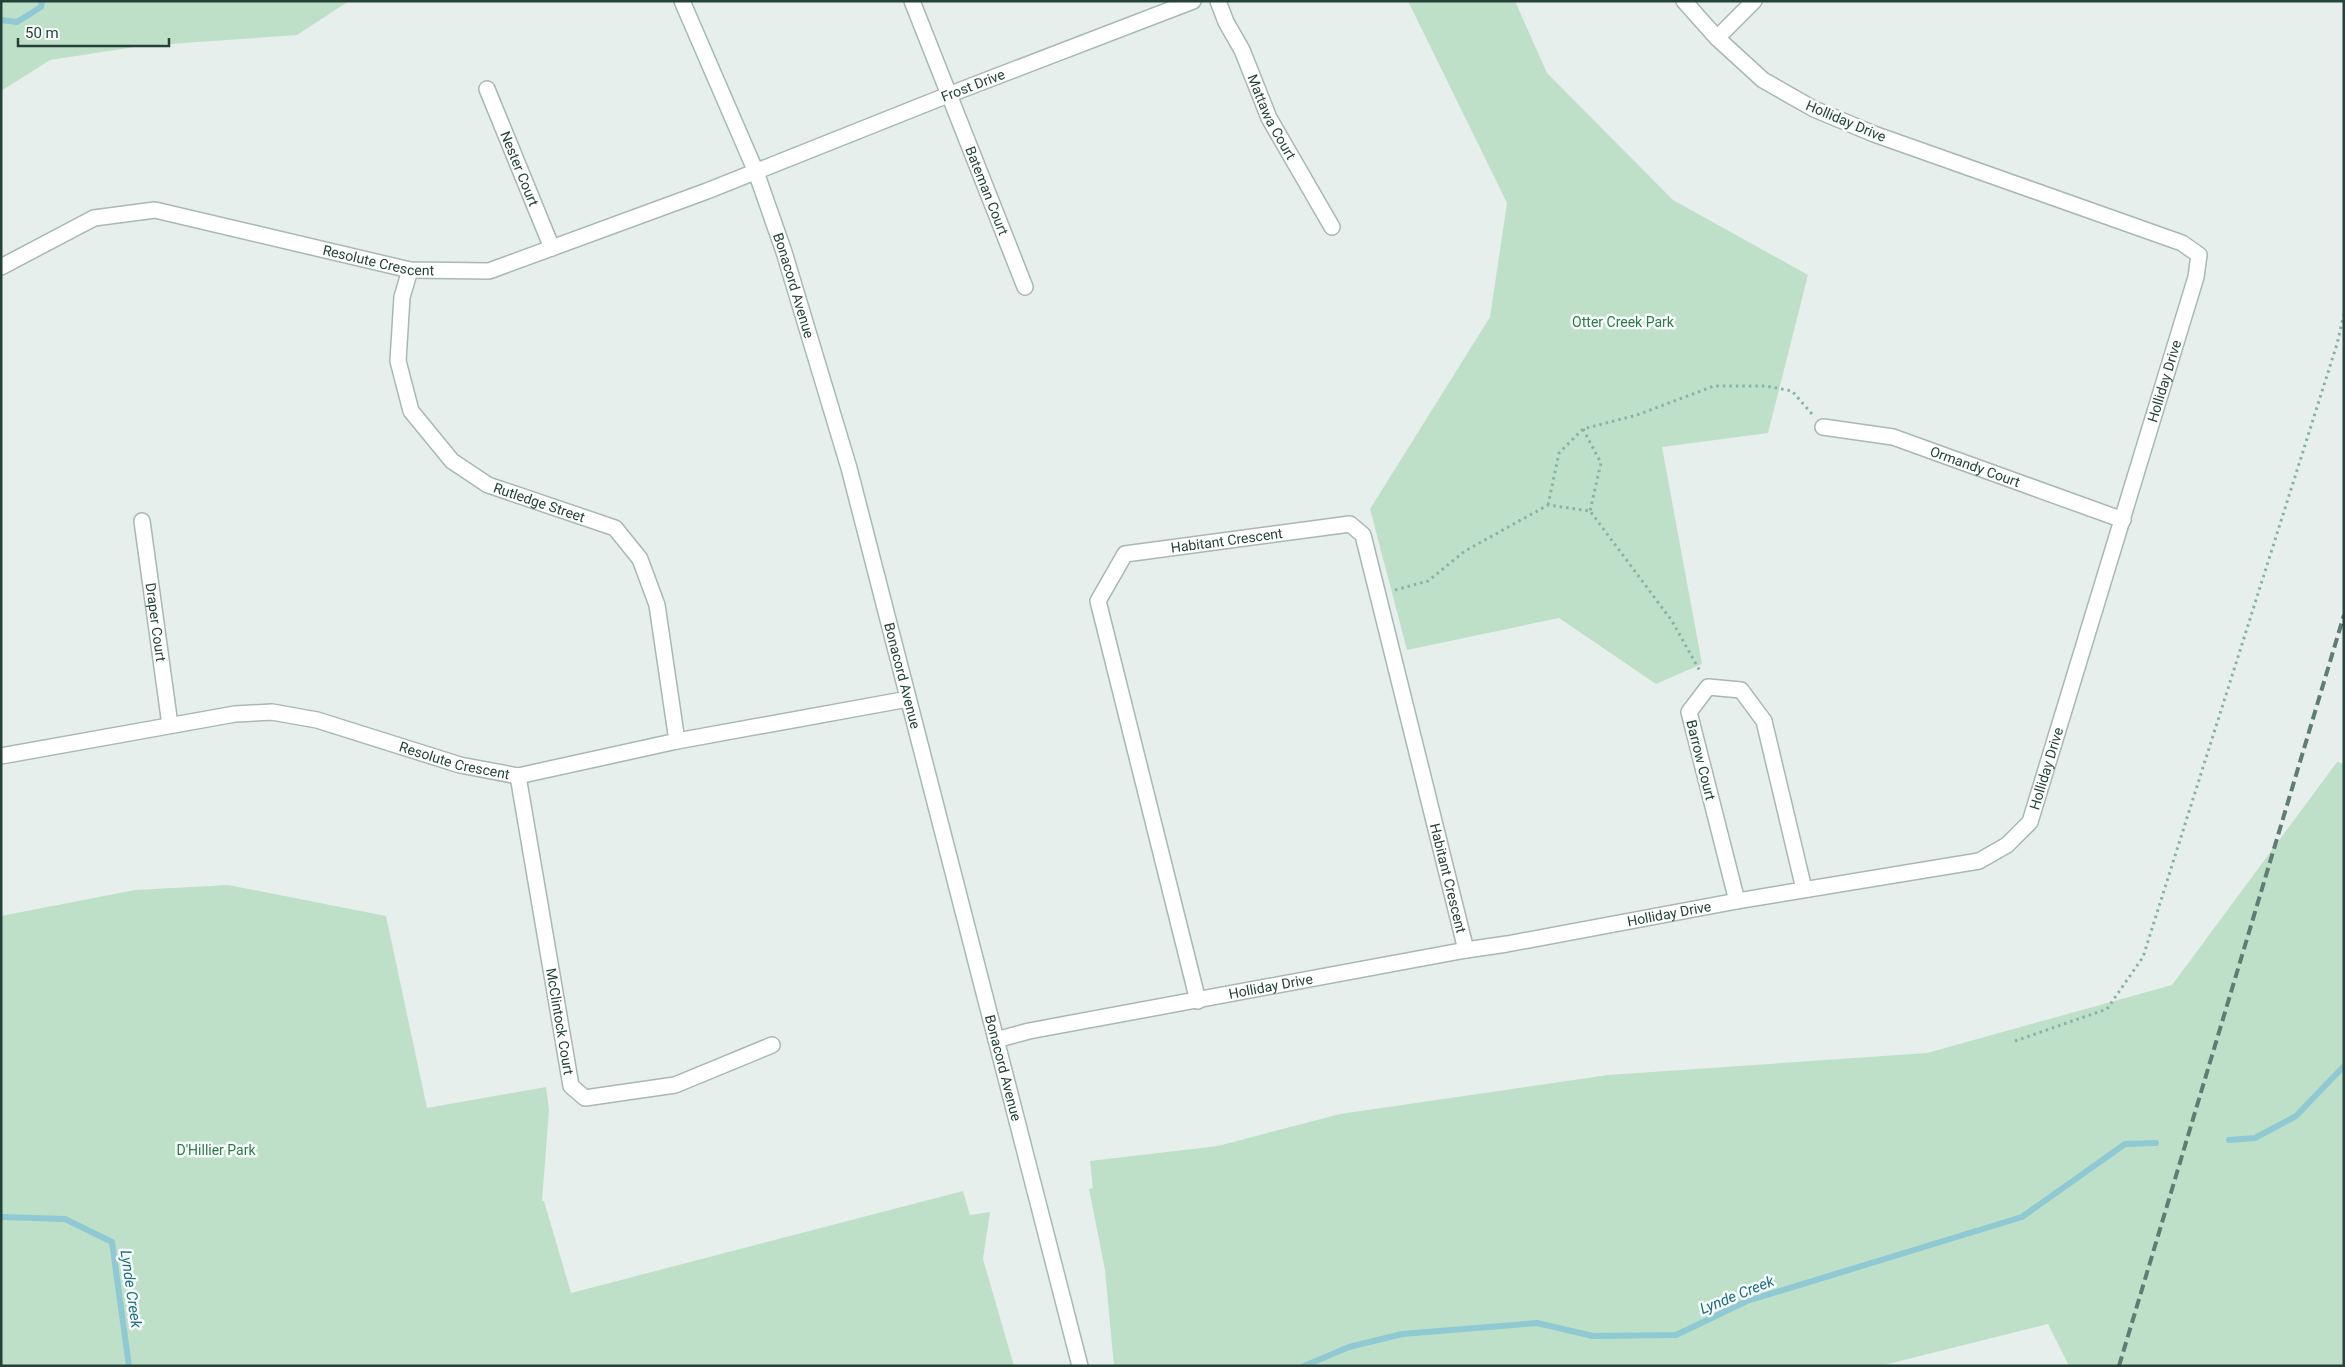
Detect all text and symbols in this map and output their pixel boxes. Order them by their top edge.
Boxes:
scale bar [18,15,169,47]
text: 50 m [25,24,59,42]
street label: Frost Drive [939,66,1007,105]
street label: Mattawa Court [1244,72,1299,163]
street label: Holliday Drive [1804,97,1888,145]
street label: Nester Court [497,129,542,209]
street label: Bateman Court [962,144,1012,238]
street label: Bonacord Avenue [770,231,817,340]
street label: Resolute Crescent [321,242,435,278]
park label: Otter Creek Park [1572,314,1675,330]
street label: Holliday Drive [2144,338,2184,424]
street label: Ormandy Court [1928,443,2023,490]
street label: Rutledge Street [491,479,587,525]
street label: Habitant Crescent [1170,525,1284,556]
street label: Draper Court [143,582,169,663]
street label: Bonacord Avenue [881,621,924,730]
street label: Barrow Court [1683,718,1719,802]
street label: Holliday Drive [2026,725,2066,812]
street label: Resolute Crescent [397,738,511,782]
street label: Habitant Crescent [1427,822,1470,935]
street label: Holliday Drive [1626,898,1712,929]
street label: McClintock Court [543,967,577,1076]
street label: Holliday Drive [1227,971,1314,1002]
street label: Bonacord Avenue [982,1013,1025,1123]
park label: D'Hillier Park [176,1142,256,1158]
water label: Lynde Creek [117,1249,145,1330]
water label: Lynde Creek [1697,1272,1777,1318]

